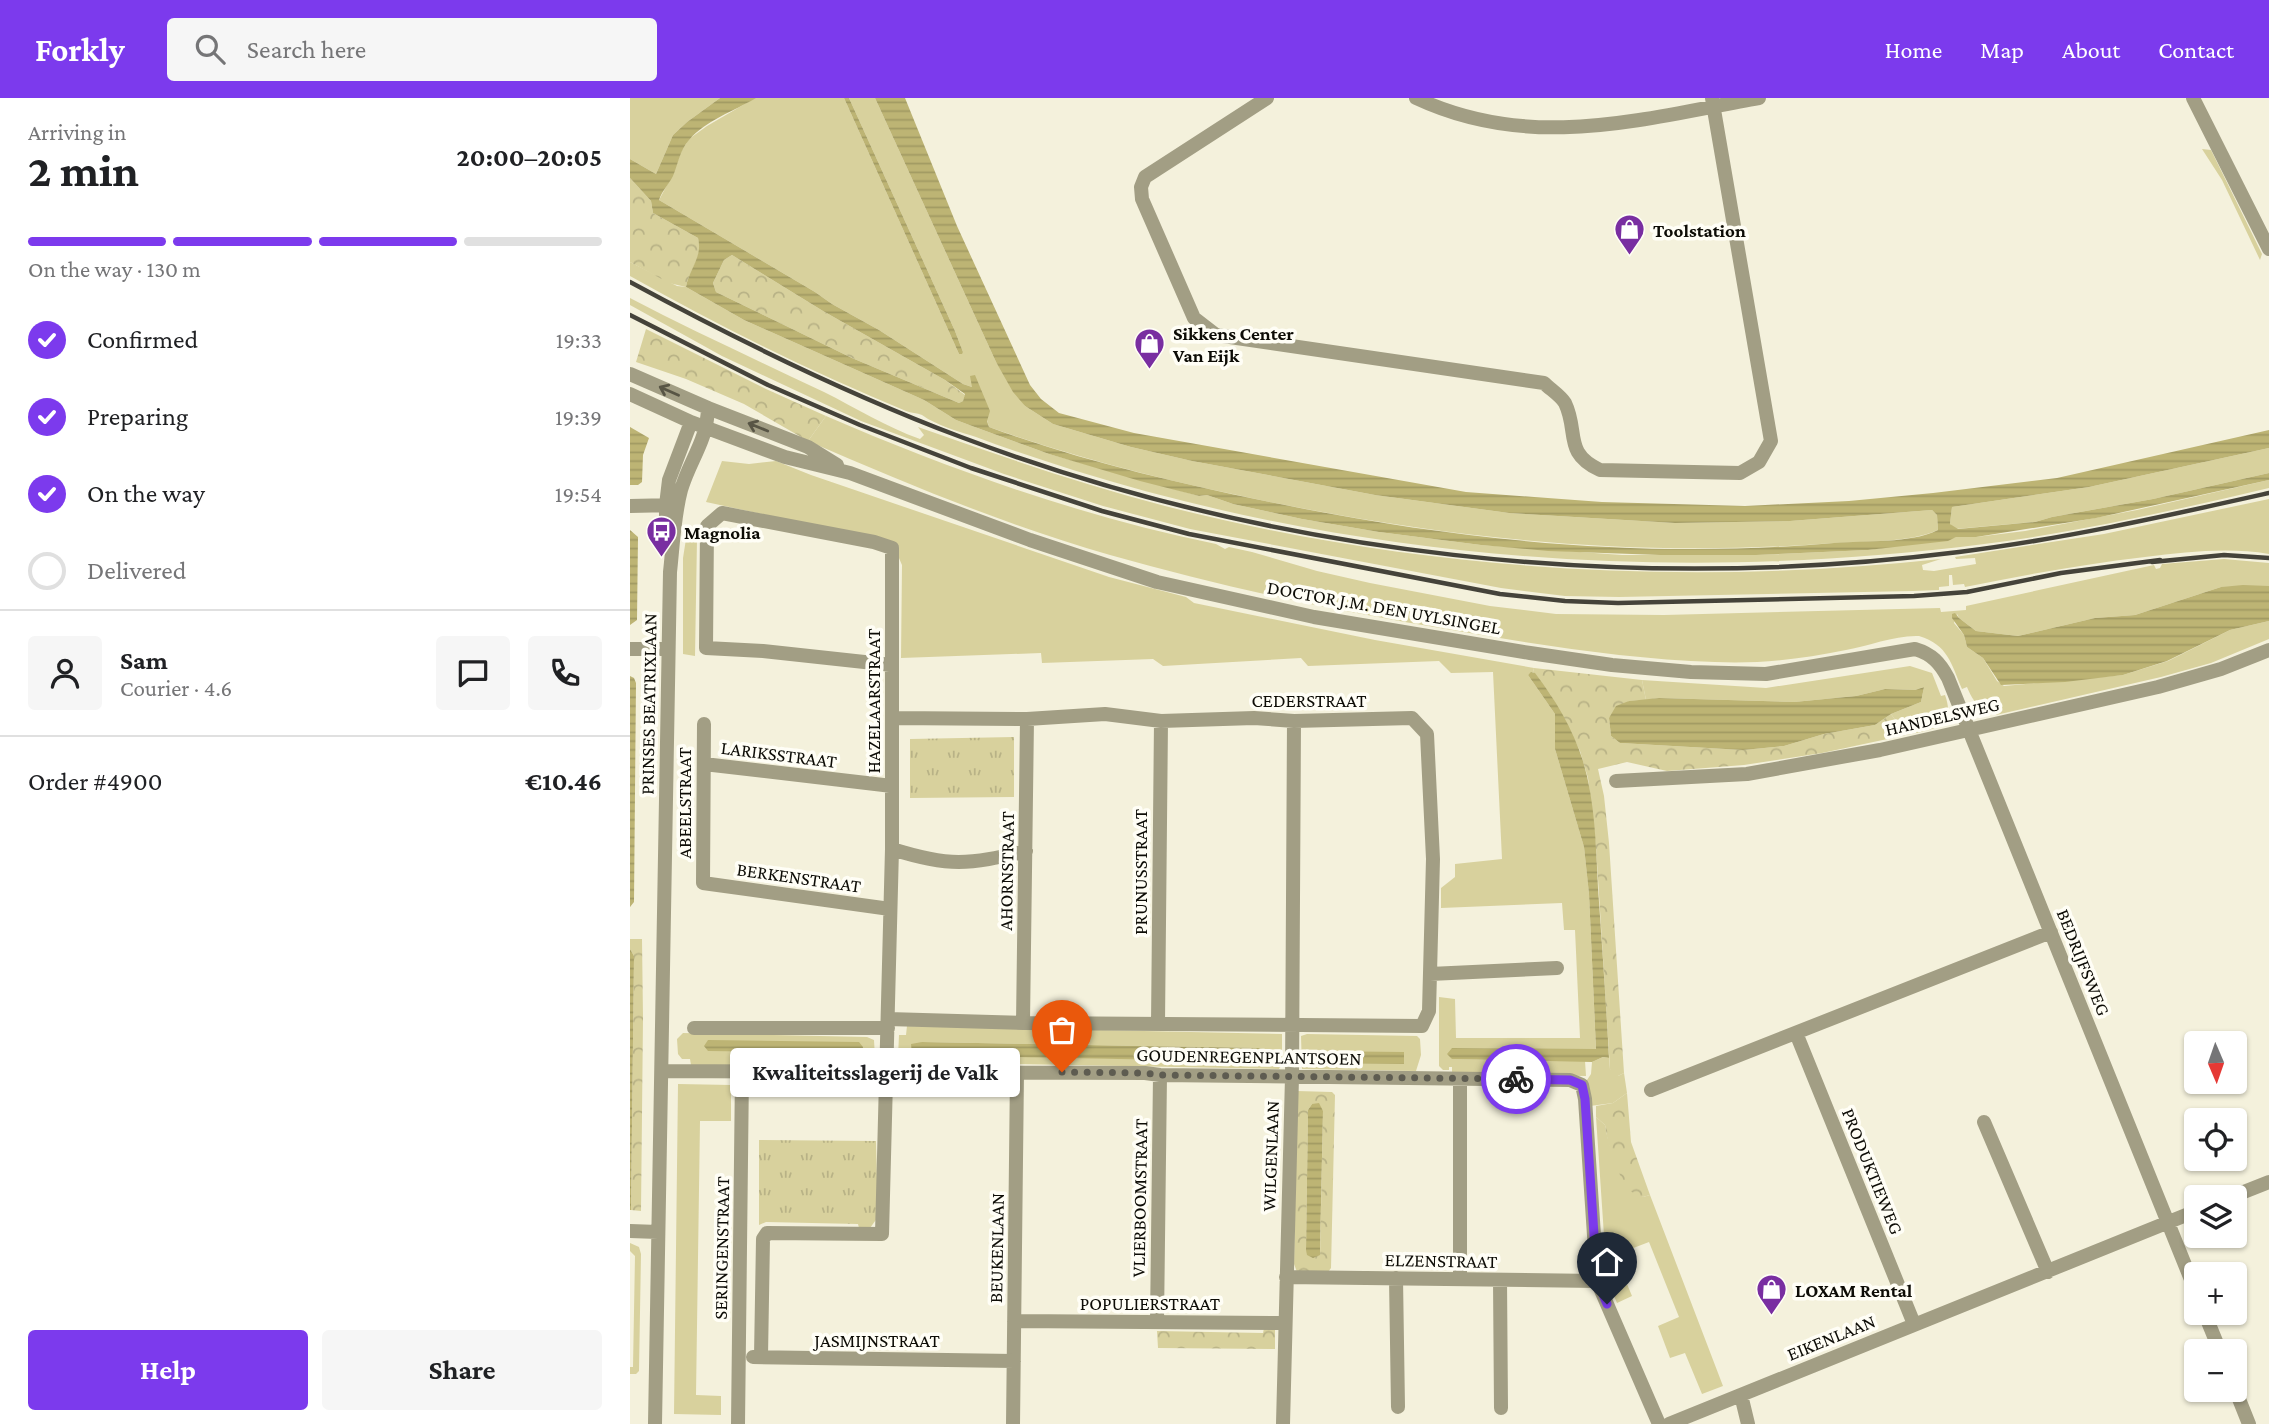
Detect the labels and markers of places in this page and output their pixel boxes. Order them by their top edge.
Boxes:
shop icon: Toolstation [1613,213,1647,257]
place label: Toolstation [1653,220,1746,241]
place label: Sikkens Center Van Eijk [1172,323,1294,367]
shop icon: Sikkens Center Van Eijk [1133,327,1167,371]
bus stop icon: Magnolia [644,515,678,559]
place label: Magnolia [684,522,761,543]
pin [1032,1000,1092,1072]
callout: Kwaliteitsslagerij de Valk [730,1048,1020,1096]
pin [1577,1232,1637,1304]
shop icon: LOXAM Rental [1755,1273,1789,1317]
place label: LOXAM Rental [1795,1280,1913,1301]

